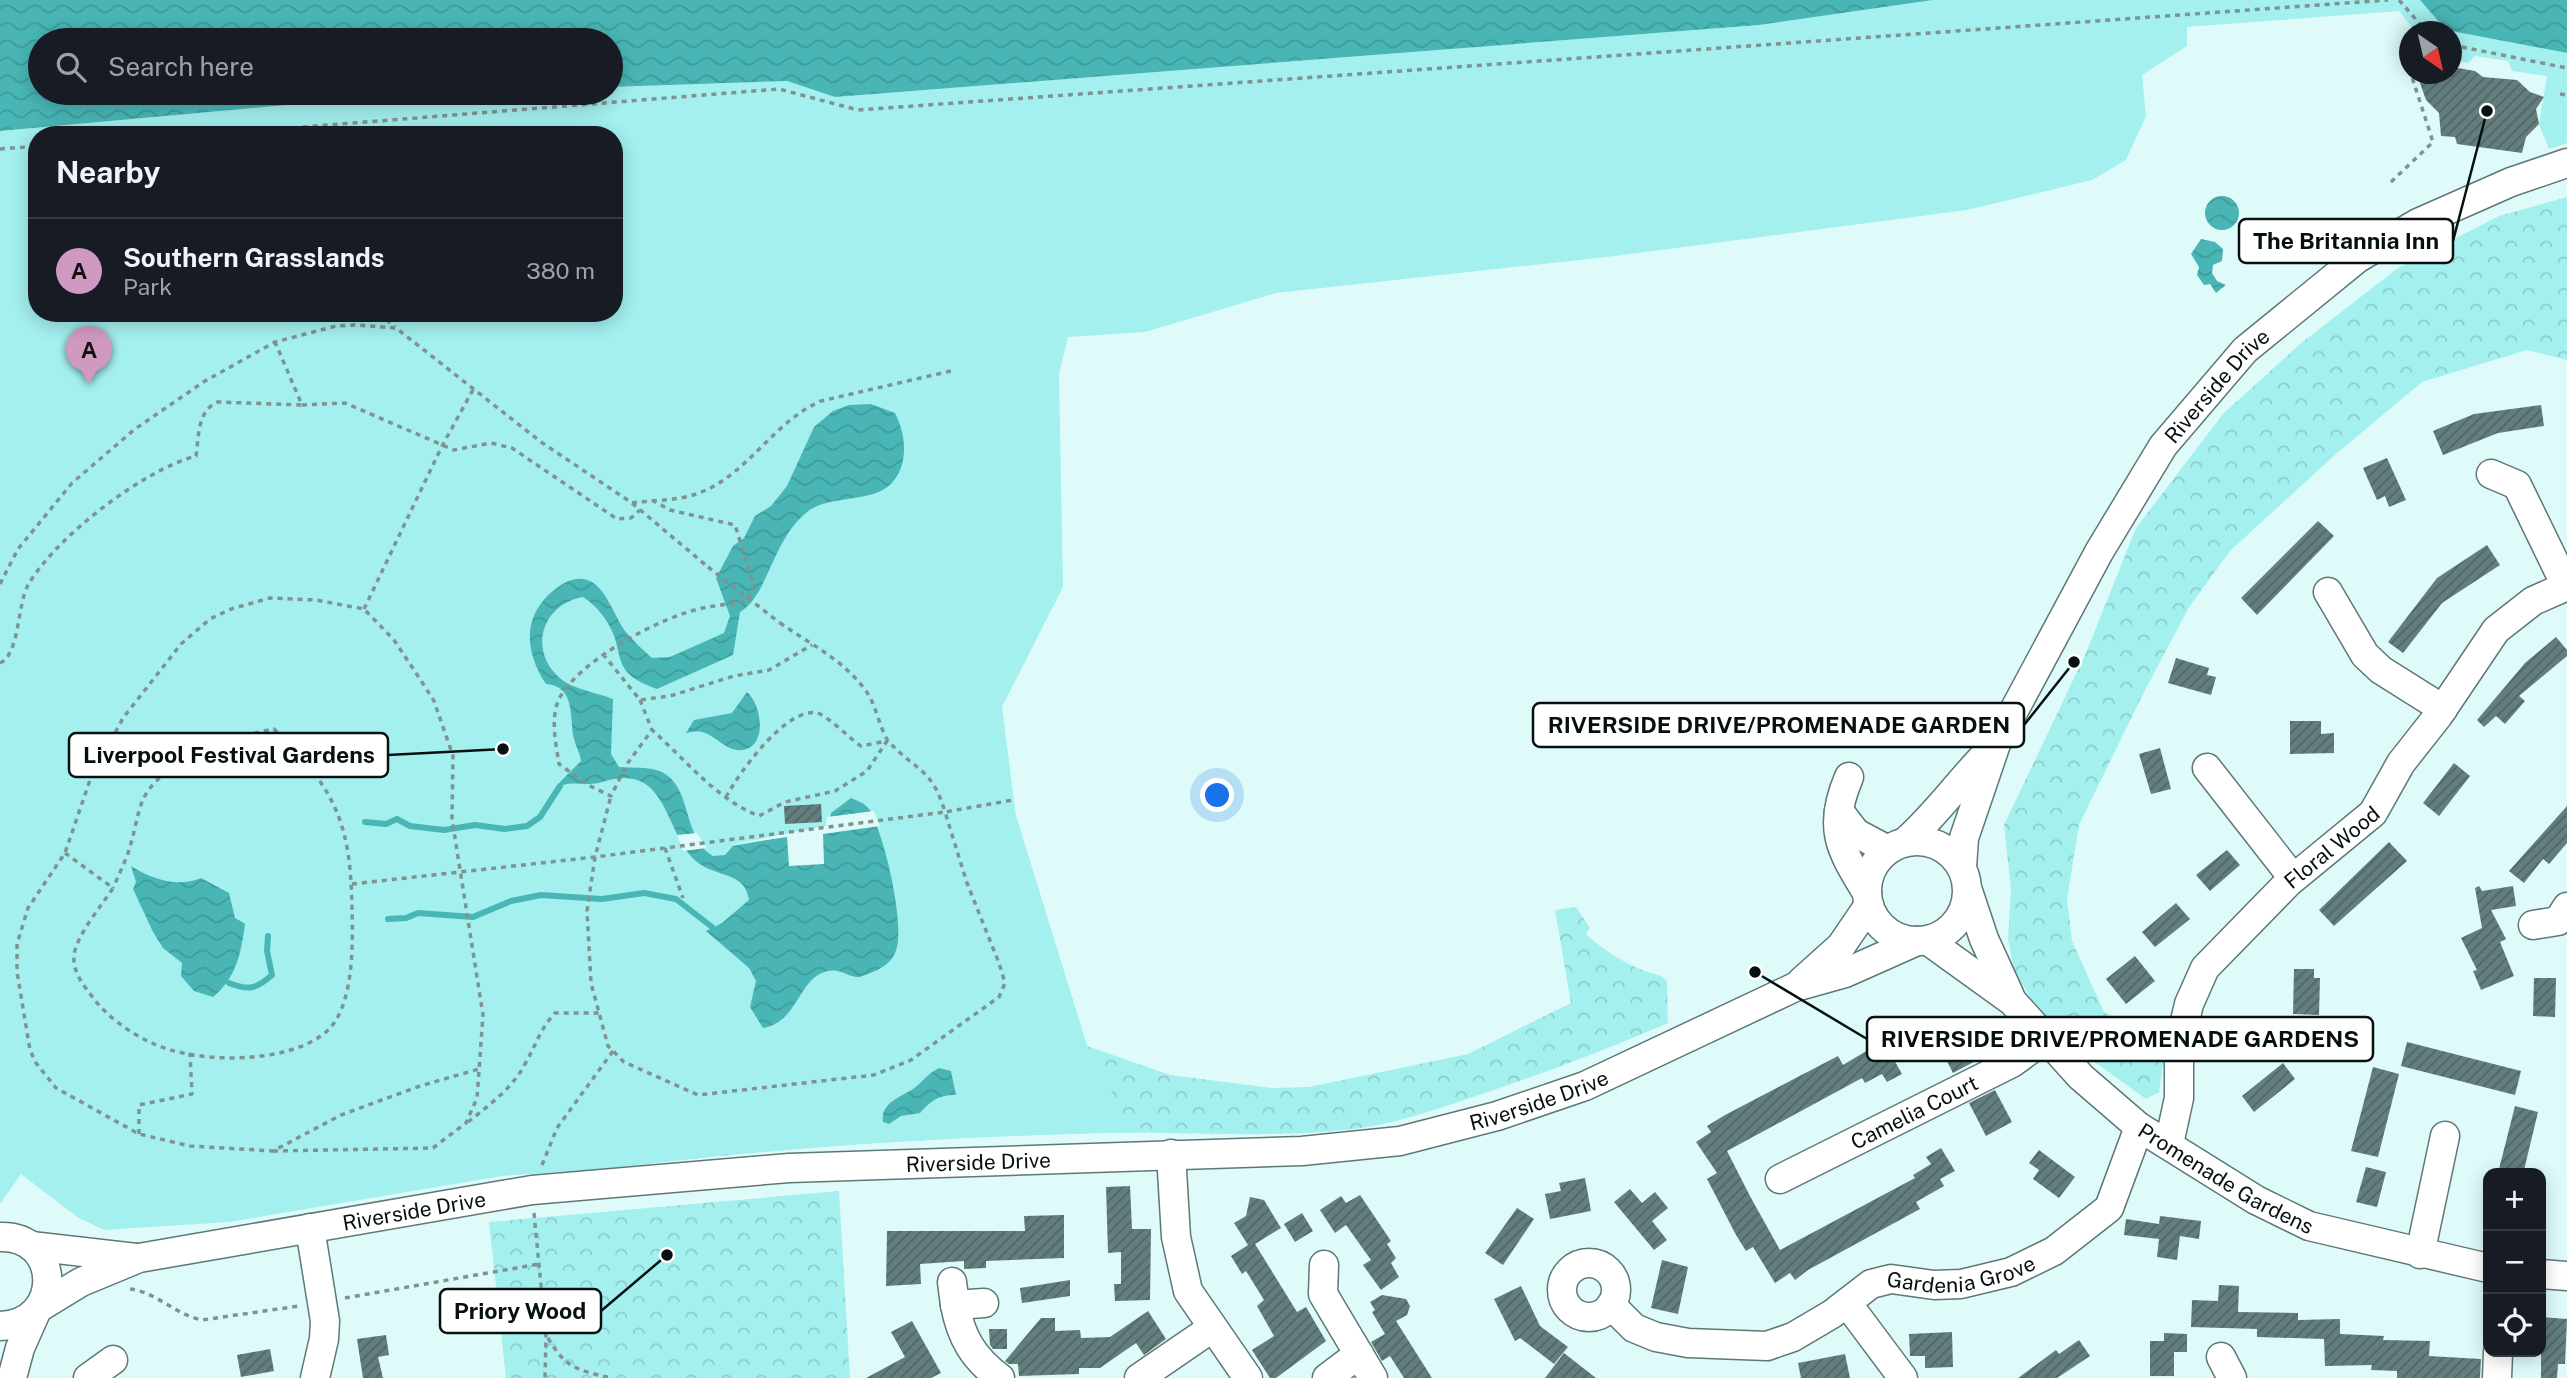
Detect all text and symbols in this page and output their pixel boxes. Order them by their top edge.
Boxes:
north arrow [2399,21,2462,84]
search box [28,28,623,105]
icon: search [52,48,90,86]
text: Search here [108,51,254,82]
text: Nearby [56,154,160,190]
callout: The Britannia Inn [2239,219,2453,263]
text: The Britannia Inn [2253,227,2439,254]
text: Southern Grasslands [123,242,385,273]
text: A [71,257,87,284]
text: 380 m [526,257,595,284]
text: Park [123,273,172,300]
street label: Riverside Drive [2159,323,2274,448]
pin: A [66,326,112,384]
callout: RIVERSIDE DRIVE/PROMENADE GARDEN [1533,703,2024,747]
text: RIVERSIDE DRIVE/PROMENADE GARDEN [1548,711,2010,738]
callout: Liverpool Festival Gardens [69,733,388,777]
text: Liverpool Festival Gardens [83,741,375,768]
your location [1200,778,1234,812]
street label: Floral Wood [2279,801,2384,893]
callout: RIVERSIDE DRIVE/PROMENADE GARDENS [1867,1017,2373,1061]
text: RIVERSIDE DRIVE/PROMENADE GARDENS [1881,1025,2359,1052]
street label: Riverside Drive [1467,1064,1612,1135]
street label: Camelia Court [1846,1070,1982,1154]
street label: Promenade Gardens [2134,1117,2318,1239]
street label: Riverside Drive [905,1147,1051,1177]
map controls [2483,1168,2546,1357]
button: + [2483,1168,2546,1231]
street label: Riverside Drive [340,1186,488,1235]
button: − [2483,1231,2546,1294]
street label: Gardenia Grove [1885,1250,2039,1297]
callout: Priory Wood [440,1289,601,1333]
button: locate [2483,1294,2546,1357]
text: Priory Wood [454,1297,586,1324]

